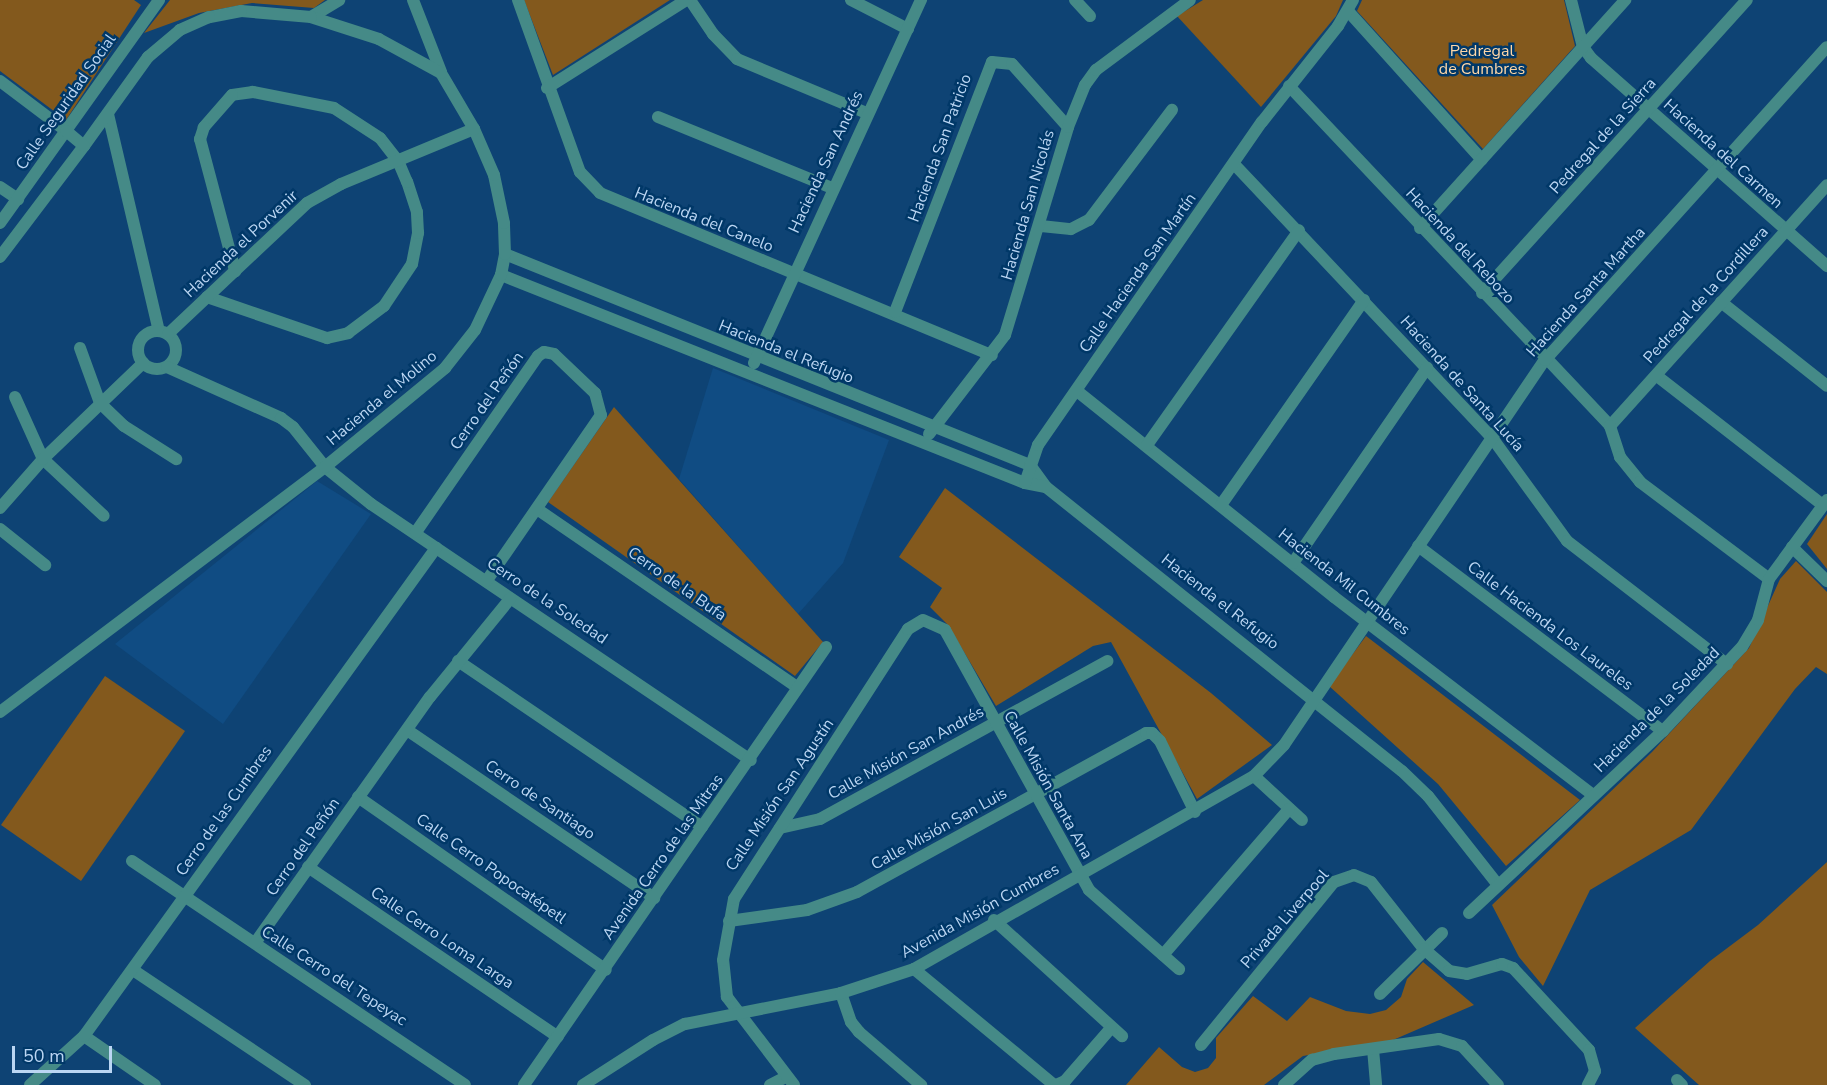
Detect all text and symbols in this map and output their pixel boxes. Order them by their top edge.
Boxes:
street label: Calle Seguridad Social [12,30,120,174]
park label: Pedregal de Cumbres [1439,41,1525,79]
street label: Hacienda San Patricio [904,71,976,225]
street label: Pedregal de la Sierra [1546,74,1660,198]
street label: Hacienda San Andrés [785,88,867,236]
street label: Hacienda del Carmen [1659,95,1787,213]
street label: Hacienda San Nicolás [997,128,1059,282]
street label: Hacienda del Canelo [632,183,776,257]
street label: Hacienda del Rebozo [1401,184,1519,308]
street label: Hacienda el Porvenir [180,186,302,302]
street label: Calle Hacienda San Martín [1075,189,1201,357]
street label: Hacienda Santa Martha [1523,223,1649,361]
street label: Pedregal de la Cordillera [1639,223,1773,367]
street label: Hacienda de Santa Lucía [1396,312,1528,456]
street label: Hacienda el Refugio [716,316,856,388]
street label: Hacienda el Molino [323,346,441,450]
street label: Cerro del Peñón [446,348,528,454]
street label: Hacienda Mil Cumbres [1274,525,1414,639]
street label: Cerro de la Bufa [624,543,730,625]
street label: Hacienda el Refugio [1157,550,1283,654]
street label: Cerro de la Soledad [483,554,611,648]
street label: Calle Hacienda Los Laureles [1463,557,1637,695]
street label: Hacienda de la Soledad [1590,643,1724,777]
street label: Calle Misión San Andrés [825,702,987,804]
street label: Calle Misión Santa Ana [999,707,1097,863]
street label: Calle Misión San Agustín [722,715,838,875]
street label: Cerro de las Cumbres [172,742,276,880]
street label: Cerro de Santiago [481,756,599,844]
street label: Avenida Cerro de las Mitras [599,771,727,943]
street label: Calle Misión San Luis [868,784,1010,874]
street label: Cerro del Peñón [262,794,344,900]
street label: Calle Cerro Popocatépetl [412,810,570,928]
street label: Avenida Misión Cumbres [898,859,1062,963]
street label: Privada Liverpool [1237,866,1333,972]
street label: Calle Cerro Loma Larga [367,883,517,993]
street label: Calle Cerro del Tepeyac [258,922,410,1030]
scale bar [15,1034,116,1072]
text: 50 m [23,1044,65,1068]

